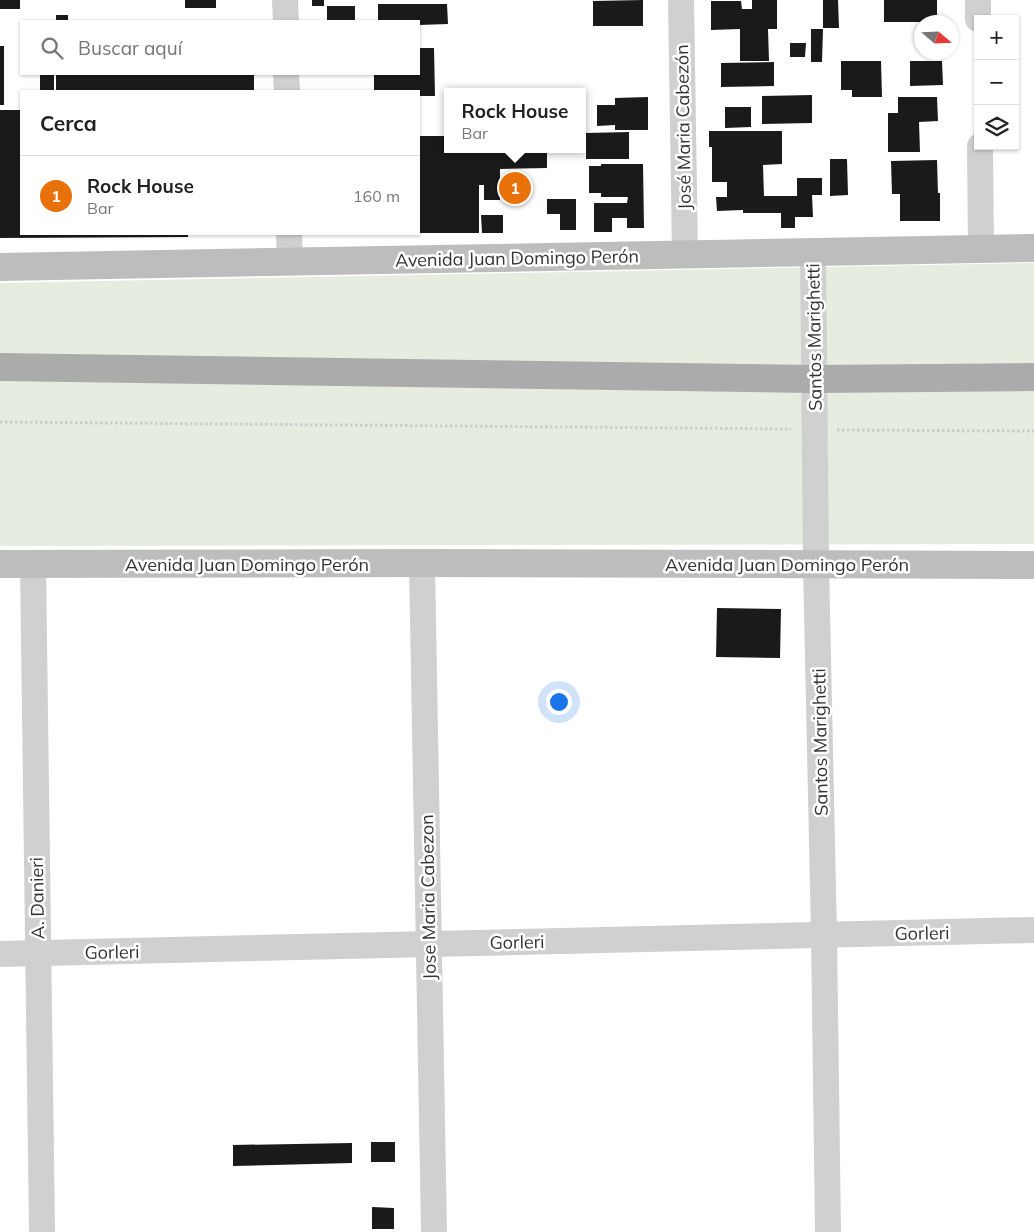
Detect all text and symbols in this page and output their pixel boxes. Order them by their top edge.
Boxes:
north arrow [914,15,959,60]
map controls [974,15,1019,150]
button: + [974,15,1019,60]
search box [20,20,420,75]
icon: search [38,34,66,62]
text: Buscar aquí [78,36,182,60]
street label: José Maria Cabezón [670,44,696,210]
button: − [974,60,1019,105]
popup [444,88,586,153]
text: Rock House [462,99,568,123]
button: layers [974,105,1019,150]
text: Cerca [40,110,97,136]
text: Bar [462,123,488,143]
pin: 1 [499,169,531,207]
text: Rock House [87,174,194,198]
text: 1 [51,186,61,206]
text: 160 m [353,186,400,206]
text: Bar [87,198,113,218]
street label: Avenida Juan Domingo Perón [395,244,639,272]
street label: Santos Marighetti [801,263,827,411]
street label: Avenida Juan Domingo Perón [125,553,369,576]
street label: Avenida Juan Domingo Perón [665,553,909,576]
street label: Santos Marighetti [807,668,833,816]
your location [546,689,572,715]
street label: Jose Maria Cabezon [415,814,441,980]
street label: A. Danieri [25,857,49,939]
street label: Gorleri [894,921,950,945]
street label: Gorleri [489,930,545,954]
street label: Gorleri [84,940,140,964]

